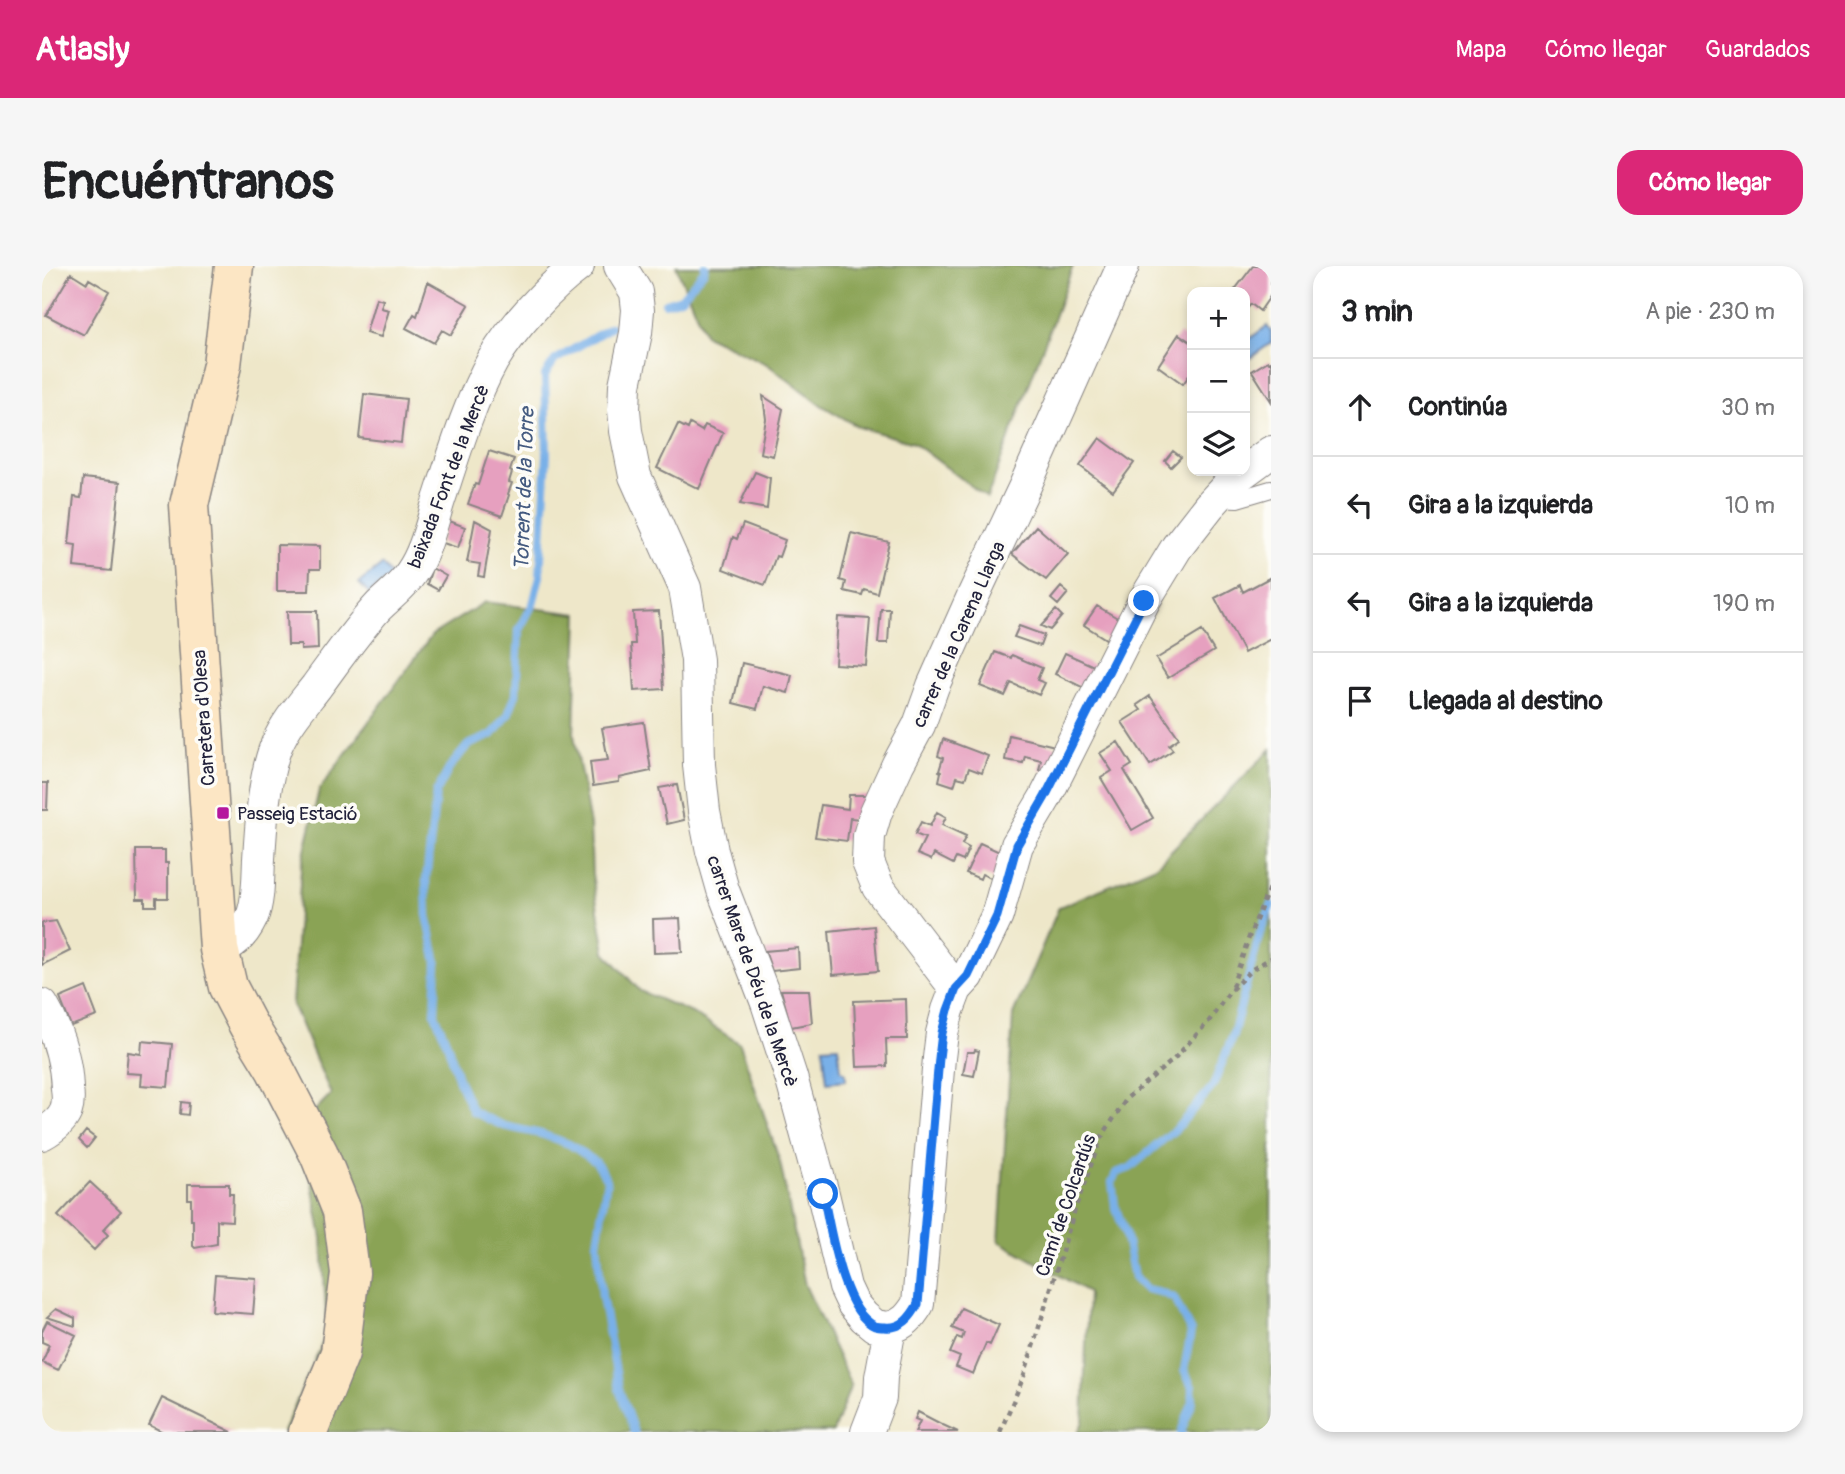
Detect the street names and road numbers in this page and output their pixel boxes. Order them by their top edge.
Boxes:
street label: baixada Font de la Mercè [403,381,495,572]
street label: carrer de la Carena Llarga [907,537,1011,731]
street label: Carretera d'Olesa [187,649,221,787]
street label: carrer Mare de Déu de la Mercè [701,852,803,1090]
street label: Camí de Colcardús [1030,1131,1102,1280]

